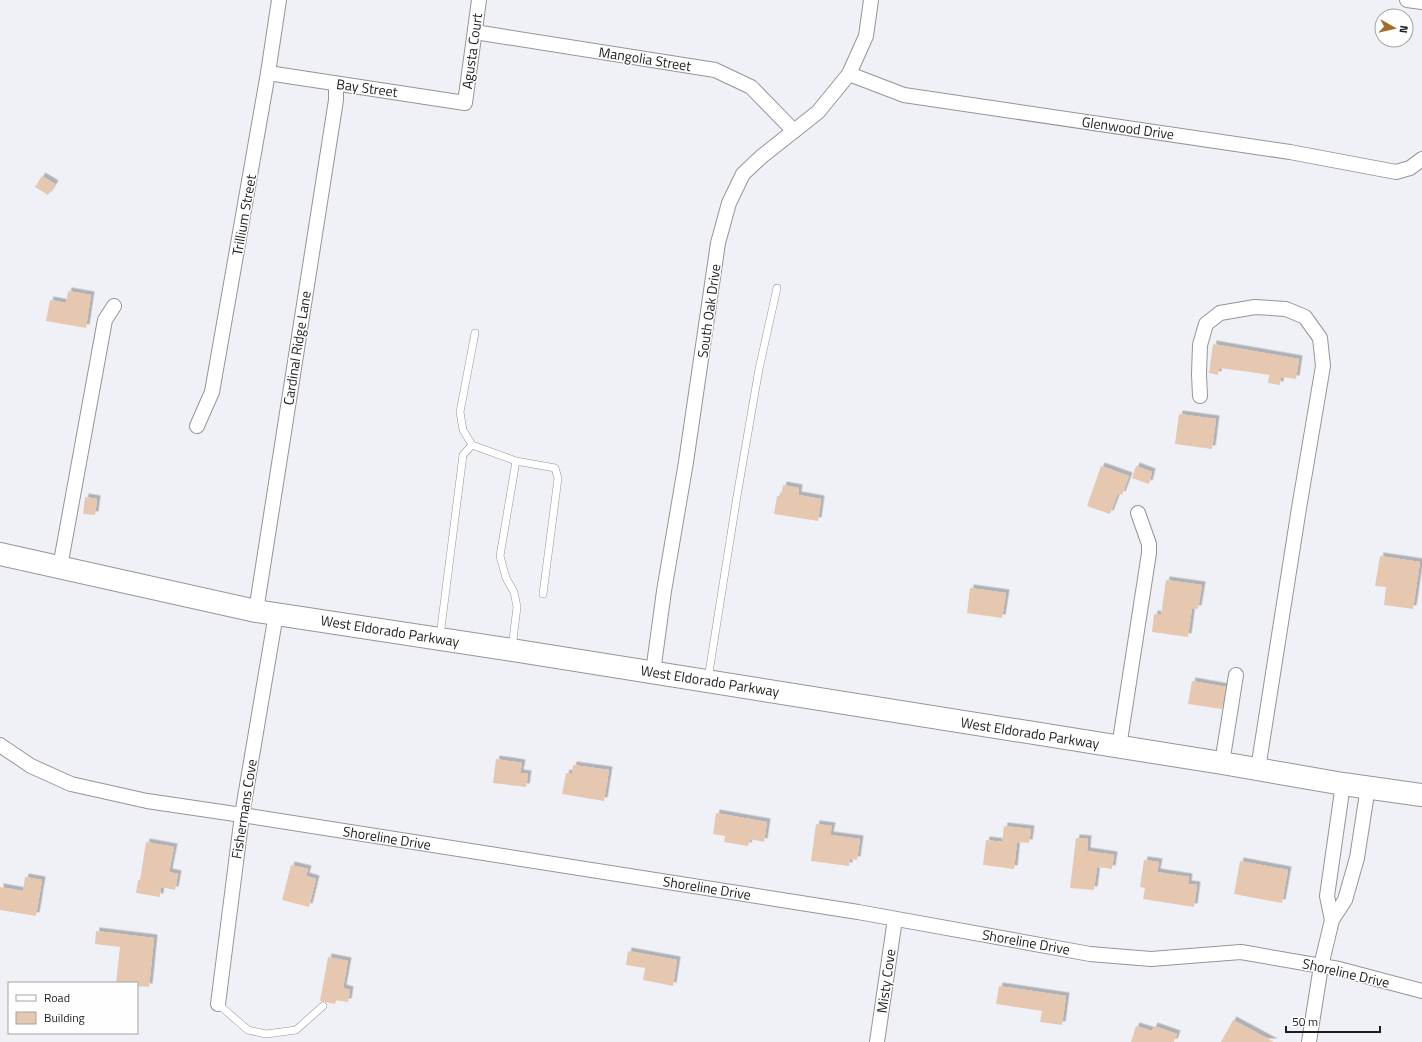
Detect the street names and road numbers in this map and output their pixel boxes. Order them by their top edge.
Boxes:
street label: Agusta Court [456,12,487,90]
street label: Mangolia Street [597,41,693,76]
street label: Bay Street [335,73,399,102]
street label: Glenwood Drive [1081,111,1176,144]
street label: Trillium Street [226,173,261,257]
street label: South Oak Drive [692,263,725,359]
street label: Cardinal Ridge Lane [277,289,316,407]
street label: West Eldorado Parkway [319,609,461,652]
street label: West Eldorado Parkway [639,659,781,702]
street label: West Eldorado Parkway [959,711,1101,754]
street label: Fishermans Cove [225,758,262,860]
street label: Shoreline Drive [342,820,433,855]
street label: Shoreline Drive [662,870,753,905]
street label: Shoreline Drive [981,923,1072,960]
street label: Misty Cove [871,948,900,1014]
street label: Shoreline Drive [1300,952,1392,993]

